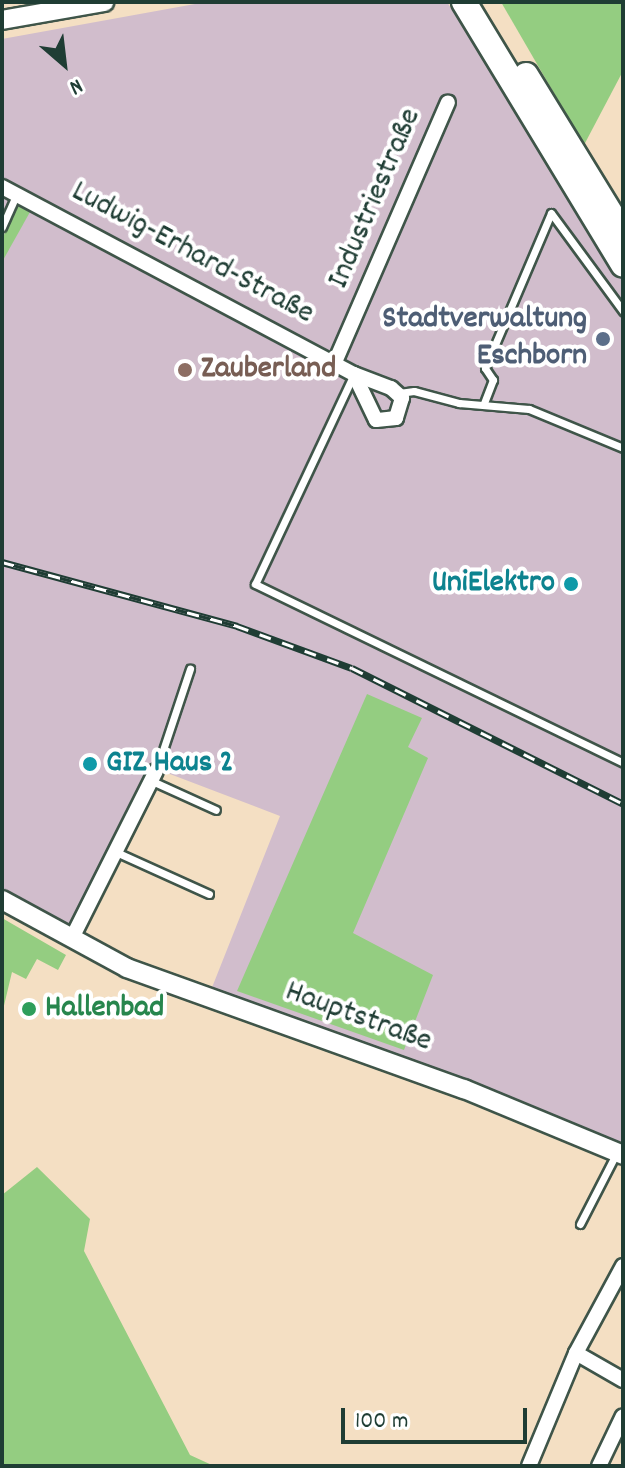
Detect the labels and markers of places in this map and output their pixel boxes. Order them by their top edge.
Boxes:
place label: Stadtverwaltung Eschborn [382,302,587,377]
marker: Stadtverwaltung Eschborn [594,330,612,348]
place label: Zauberland [201,351,336,389]
marker: Zauberland [176,361,194,379]
place label: UniElektro [432,565,555,603]
marker: UniElektro [562,575,580,593]
place label: GIZ Haus 2 [106,745,233,783]
marker: GIZ Haus 2 [81,755,99,773]
place label: Hallenbad [45,990,164,1028]
marker: Hallenbad [20,1000,38,1018]

